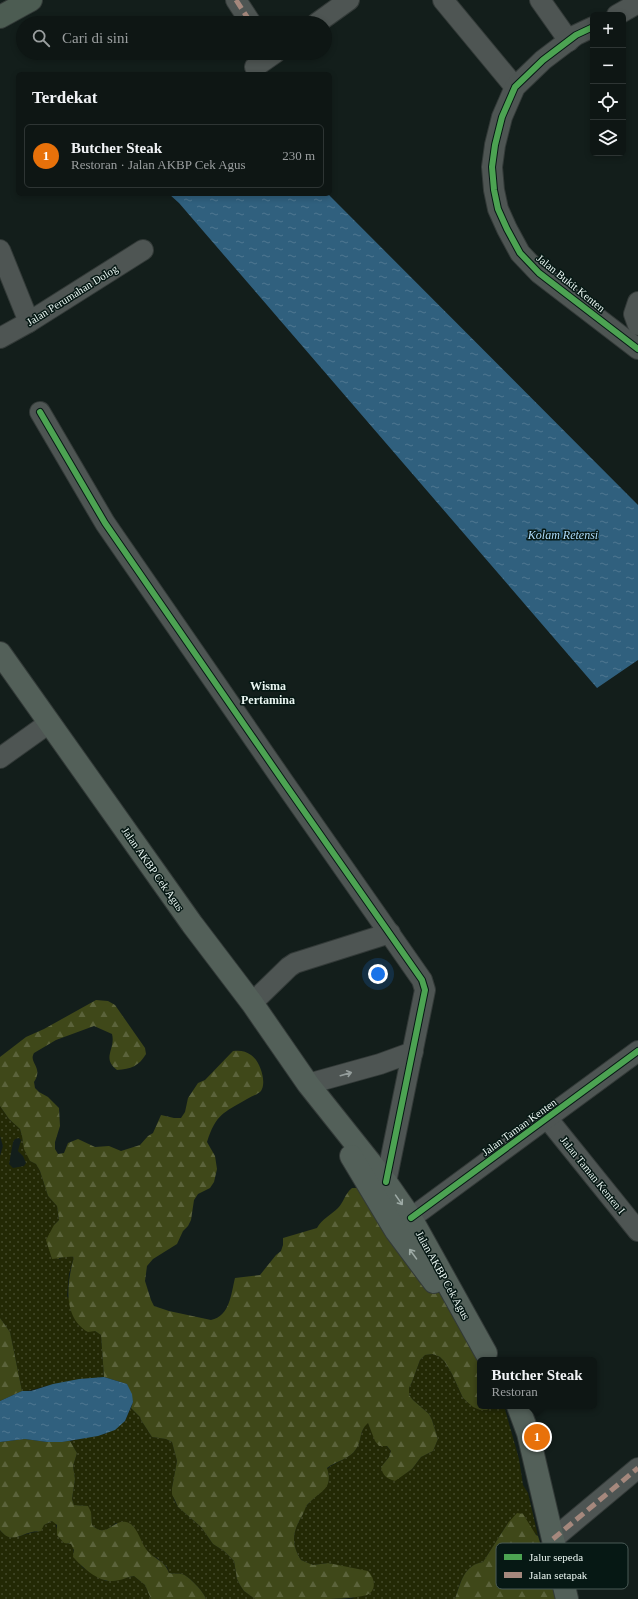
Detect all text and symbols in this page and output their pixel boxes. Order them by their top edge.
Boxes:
map controls [590,12,626,156]
button: + [590,12,626,48]
search box [16,16,332,60]
icon: search [30,27,52,49]
text: Cari di sini [62,30,129,46]
button: − [590,48,626,84]
button: locate [590,84,626,120]
text: Terdekat [32,88,98,107]
button: layers [590,120,626,156]
text: Butcher Steak [71,140,162,156]
text: 1 [43,148,49,163]
text: 230 m [282,148,315,163]
text: Restoran · Jalan AKBP Cek Agus [71,157,246,172]
street label: Jalan Bukit Kenten [534,252,608,315]
street label: Jalan Perumahan Dolog [24,262,120,328]
water label: Kolam Retensi [527,528,598,542]
district label: Wisma Pertamina [241,679,295,707]
street label: Jalan AKBP Cek Agus [120,825,186,913]
your location [368,964,388,984]
one-way arrow [339,1069,352,1077]
street label: Jalan Taman Kenten [479,1096,559,1158]
street label: Jalan Taman Kenten I [558,1134,628,1216]
one-way arrow [395,1194,403,1205]
street label: Jalan AKBP Cek Agus [414,1229,472,1321]
one-way arrow [409,1249,417,1260]
popup [477,1357,597,1409]
text: Butcher Steak [492,1367,582,1383]
text: Restoran [492,1384,538,1399]
pin: 1 [524,1422,550,1452]
legend [496,1543,628,1589]
text: Jalur sepeda [529,1551,583,1563]
text: Jalan setapak [529,1569,588,1581]

